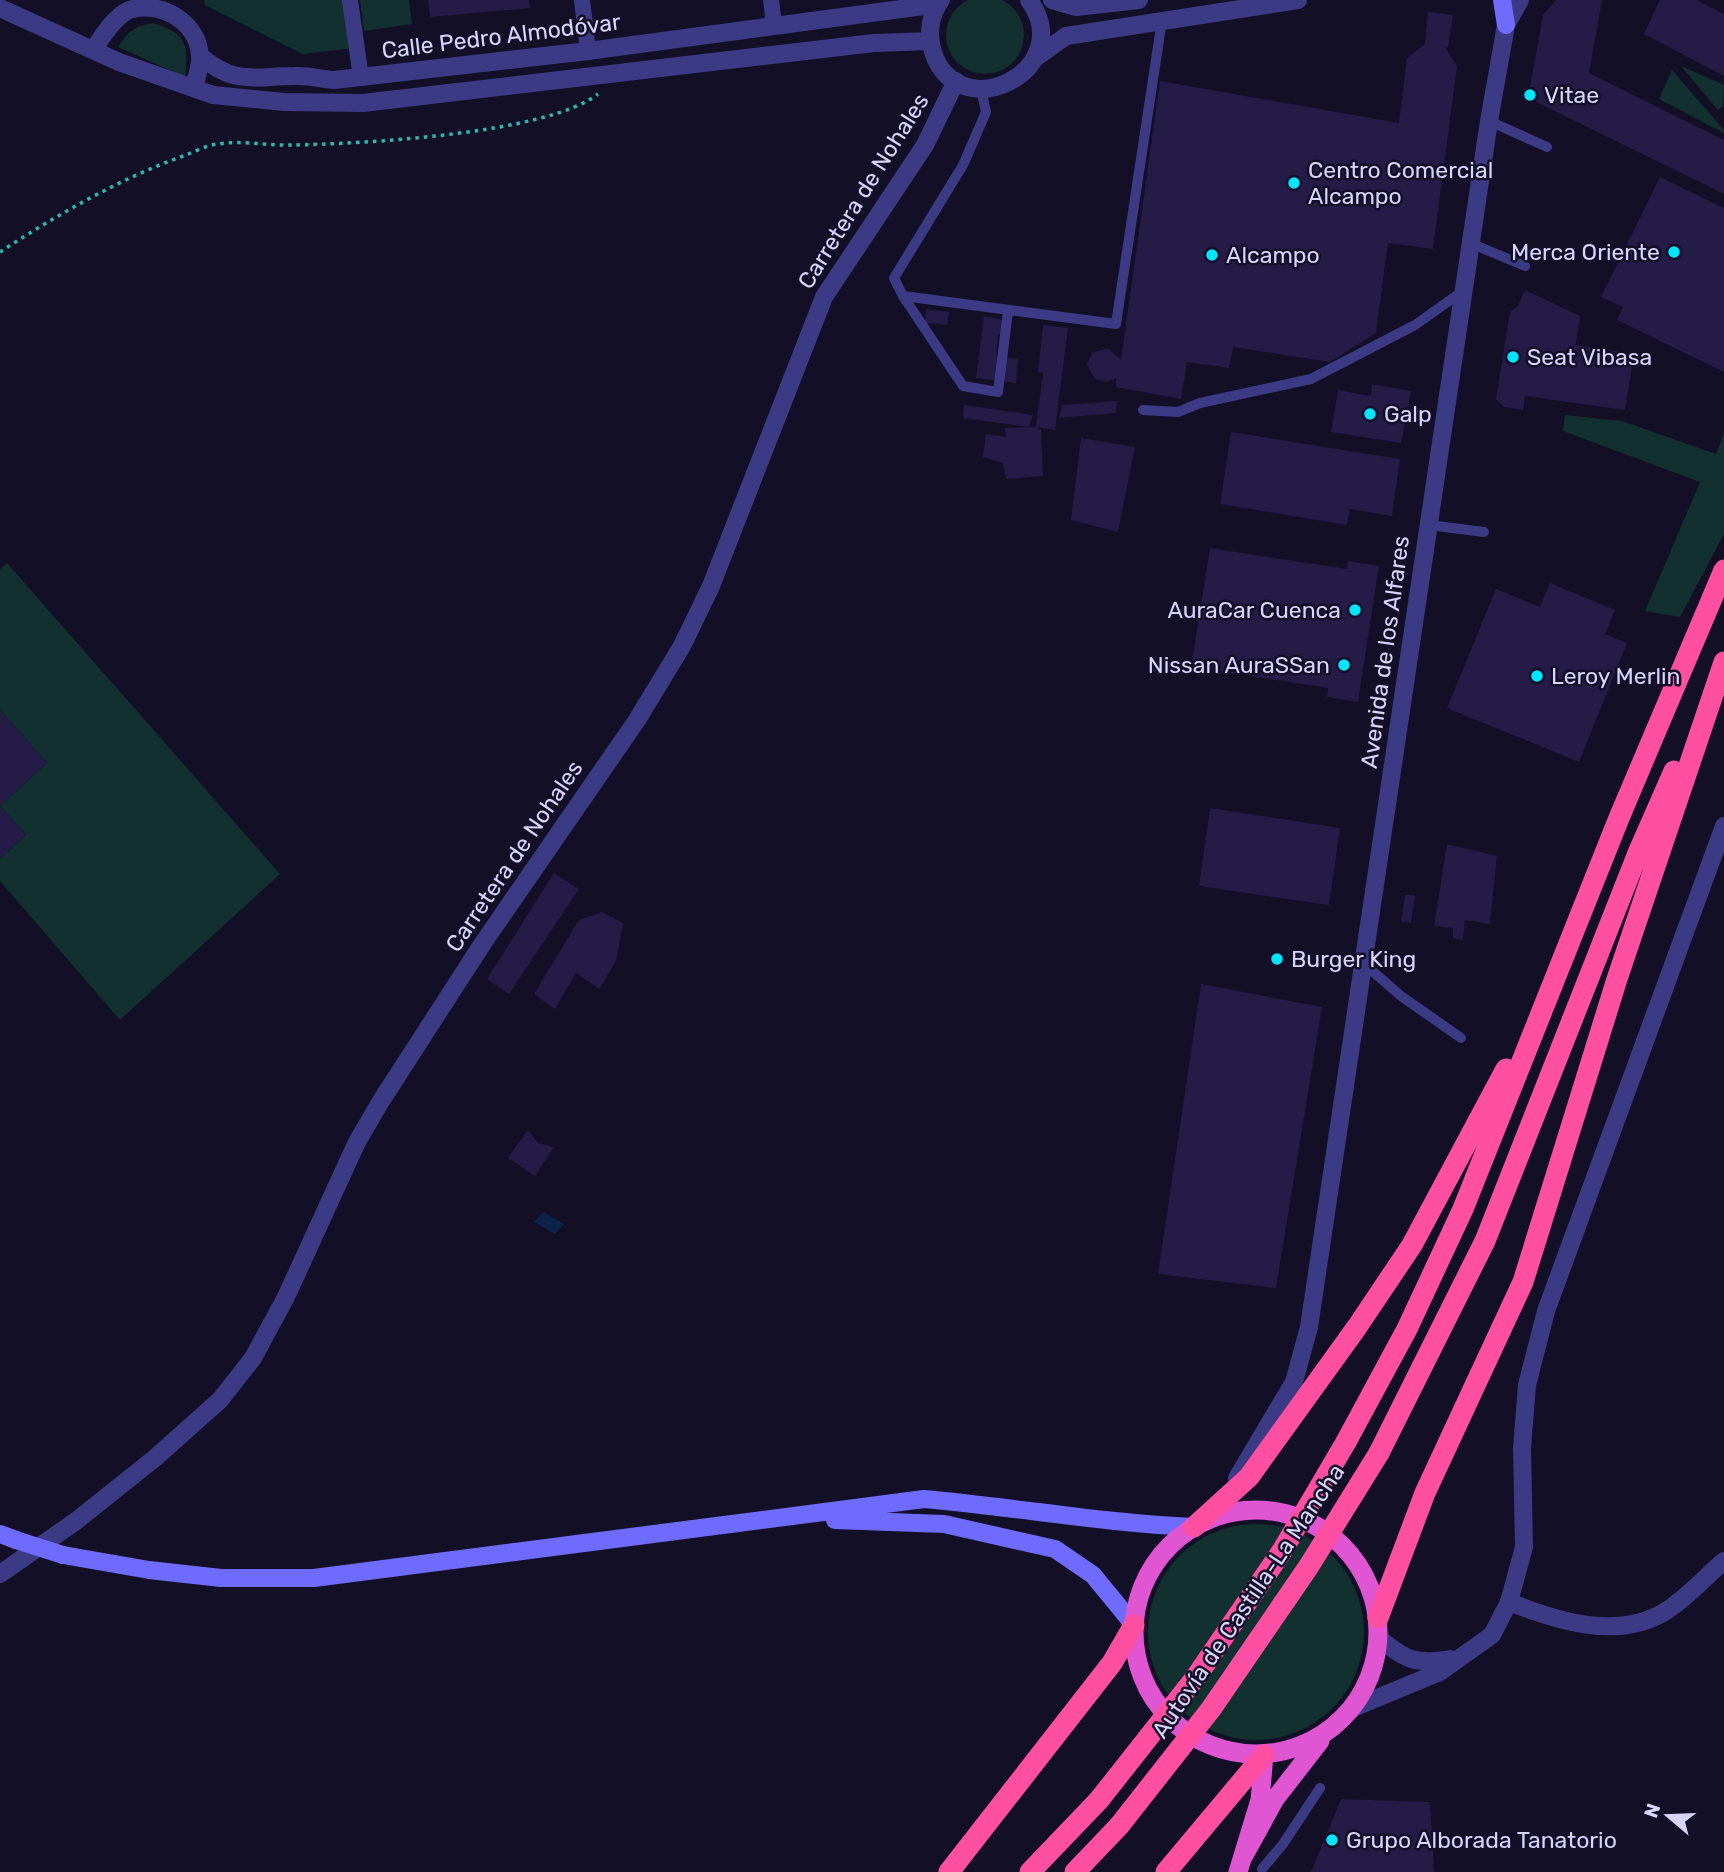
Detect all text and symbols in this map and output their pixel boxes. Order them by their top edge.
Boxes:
street label: Calle Pedro Almodóvar [380,7,622,65]
place label: Vitae [1544,81,1599,109]
marker: Vitae [1522,87,1538,103]
street label: Carretera de Nohales [791,88,935,294]
place label: Centro Comercial Alcampo [1308,156,1493,210]
marker: Centro Comercial Alcampo [1286,175,1302,191]
place label: Merca Oriente [1511,238,1660,266]
place label: Alcampo [1226,241,1320,269]
marker: Merca Oriente [1666,244,1682,260]
marker: Alcampo [1204,247,1220,263]
place label: Seat Vibasa [1527,343,1652,371]
marker: Seat Vibasa [1505,349,1521,365]
place label: Galp [1384,400,1432,428]
marker: Galp [1362,406,1378,422]
street label: Avenida de los Alfares [1355,534,1415,770]
place label: AuraCar Cuenca [1167,596,1341,624]
marker: AuraCar Cuenca [1347,602,1363,618]
place label: Nissan AuraSSan [1148,651,1330,679]
marker: Nissan AuraSSan [1336,657,1352,673]
place label: Leroy Merlin [1551,662,1681,690]
marker: Leroy Merlin [1529,668,1545,684]
street label: Carretera de Nohales [439,755,589,957]
place label: Burger King [1291,945,1416,973]
marker: Burger King [1269,951,1285,967]
street label: Autovía de Castilla-La Mancha [1146,1459,1350,1743]
north arrow [1633,1781,1703,1851]
text: N [1639,1800,1665,1821]
place label: Grupo Alborada Tanatorio [1346,1826,1617,1854]
marker: Grupo Alborada Tanatorio [1324,1832,1340,1848]

